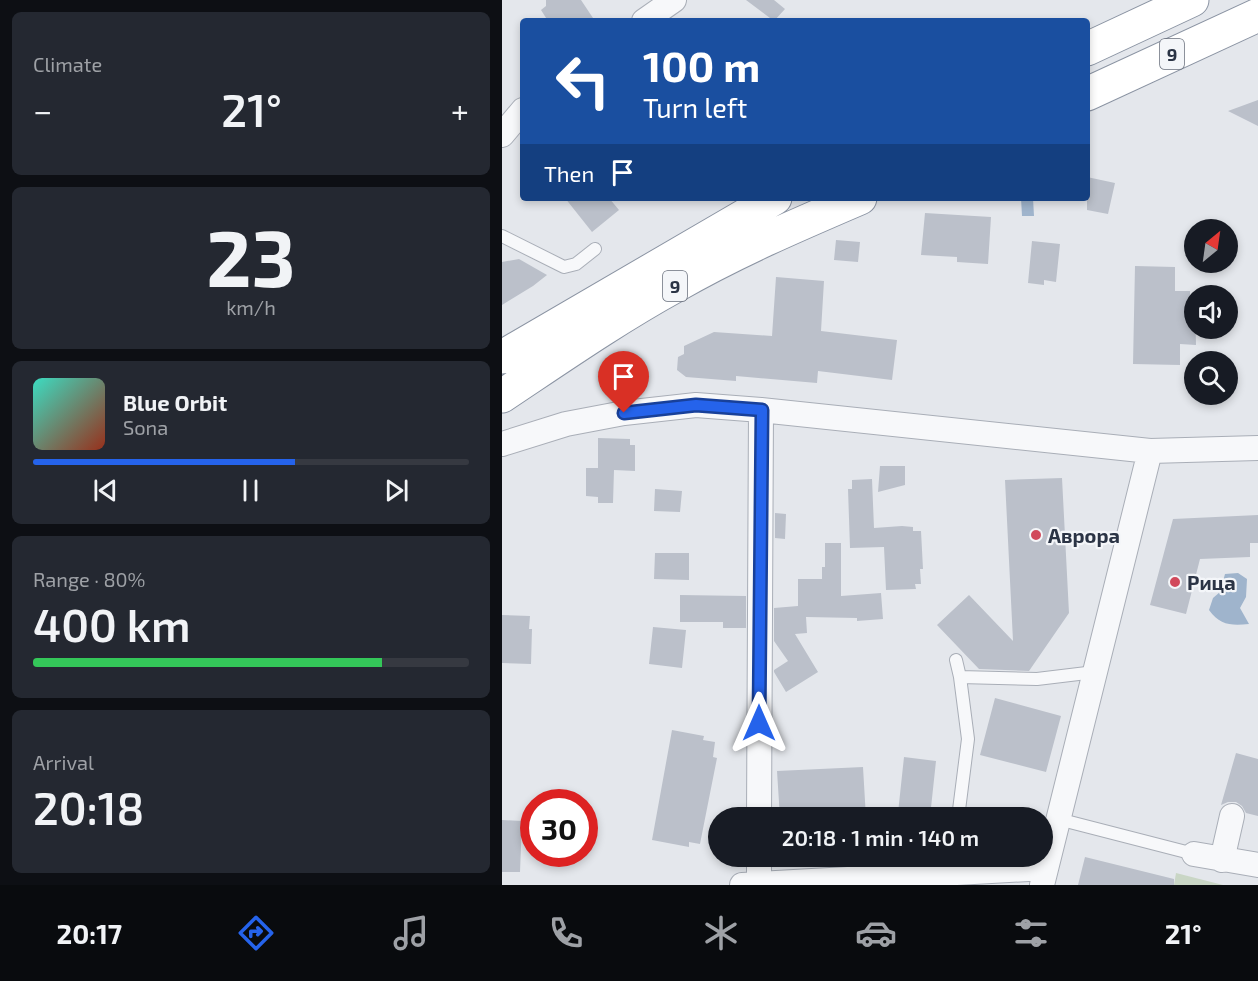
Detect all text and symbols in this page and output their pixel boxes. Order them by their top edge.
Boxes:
road number: 9 [1160,39,1184,69]
text: 100 m [643,40,760,90]
icon: left [544,42,622,120]
text: Climate [33,52,102,76]
text: 21° [221,82,282,136]
text: − [33,90,52,130]
text: + [451,90,469,130]
text: Turn left [643,91,747,123]
icon: arrive [606,156,639,189]
text: Then [544,160,594,186]
text: 23 [206,209,296,303]
north arrow [1184,219,1238,273]
map controls [1184,219,1238,405]
road number: 9 [663,271,687,301]
button: sound [1184,285,1238,339]
text: km/h [226,295,276,319]
pin [598,351,649,413]
button: search [1184,351,1238,405]
icon: arrive [607,360,640,393]
text: Blue Orbit [123,389,227,415]
text: Sona [123,415,168,439]
icon: previous [89,474,122,507]
icon: pause [234,474,267,507]
icon: next [380,474,413,507]
place label: Аврора [1048,523,1120,547]
marker: Аврора [1029,528,1043,542]
text: Range · 80% [33,567,146,591]
place label: Рица [1187,570,1236,594]
marker: Рица [1168,575,1182,589]
text: 400 km [33,597,191,651]
position arrow [727,691,791,755]
text: Arrival [33,750,94,774]
text: 20:18 [33,780,144,834]
speed limit sign: 30 [520,789,598,867]
text: 20:18 · 1 min · 140 m [782,824,979,850]
icon: directions [235,912,277,954]
icon: music [390,912,432,954]
icon: phone [545,912,587,954]
icon: climate [700,912,742,954]
icon: car [855,912,897,954]
icon: filters [1010,912,1052,954]
text: 20:17 [56,917,122,949]
text: 21° [1165,917,1202,949]

